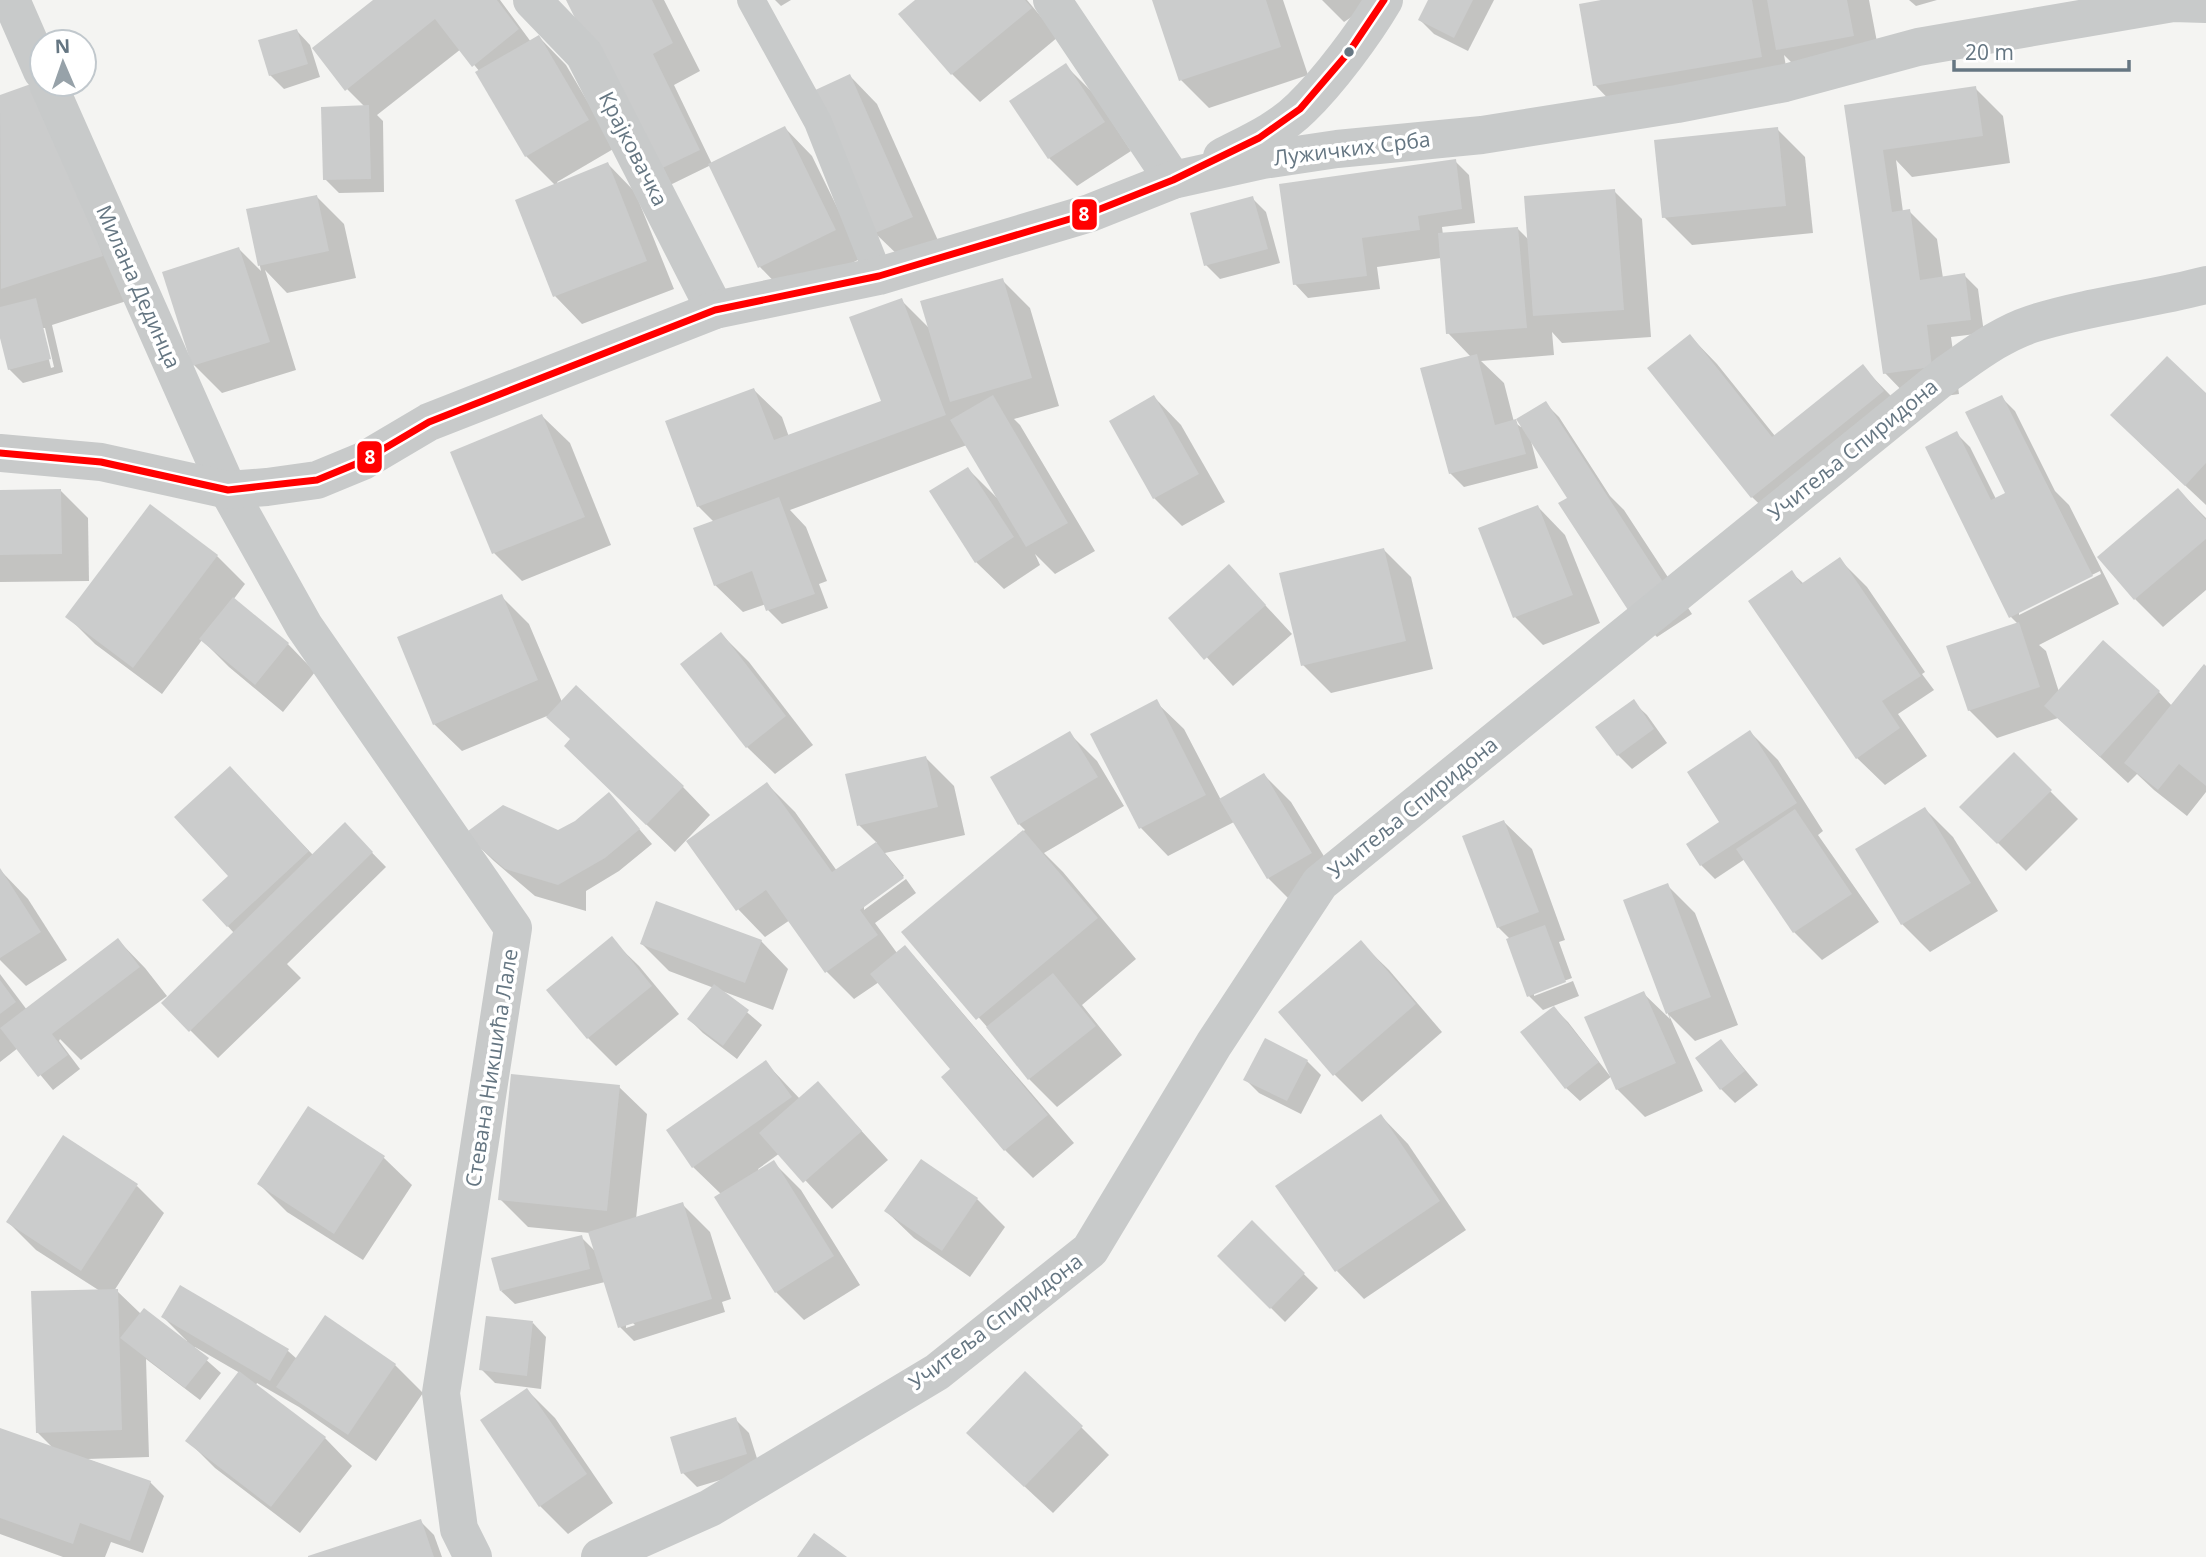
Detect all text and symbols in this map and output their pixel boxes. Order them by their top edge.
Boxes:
north arrow [28,28,98,98]
scale bar [1954,28,2129,72]
text: N [54,33,71,59]
text: 20 m [1965,38,2014,66]
unlabelled marker [1342,45,1356,59]
street label: Крајковачка [593,86,675,211]
street label: Лужичких Срба [1272,125,1432,172]
line badge: 8 [1071,198,1098,231]
street label: Милана Дединца [90,200,188,373]
text: 8 [1079,201,1090,227]
street label: Учитеља Спиридона [1762,372,1943,526]
line badge: 8 [356,440,383,474]
text: 8 [365,444,376,470]
street label: Учитеља Спиридона [1322,730,1503,884]
street label: Стевана Никшића Лале [458,947,524,1189]
street label: Учитеља Спиридона [903,1247,1088,1396]

